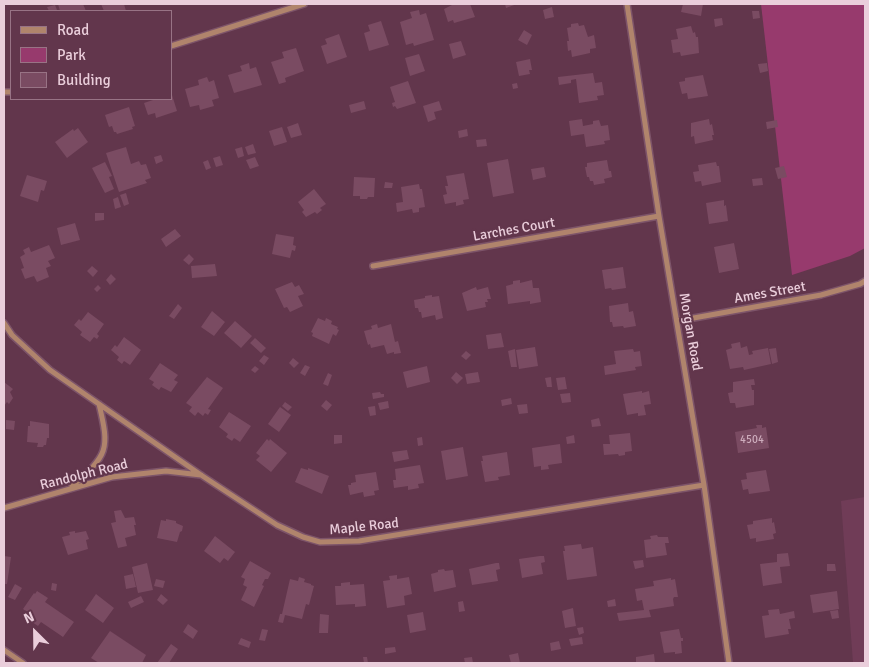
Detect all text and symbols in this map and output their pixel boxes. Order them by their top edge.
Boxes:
legend [10,10,172,100]
text: Road [57,21,89,39]
text: Park [57,46,86,64]
text: Building [57,71,111,89]
street label: Larches Court [472,215,556,245]
street label: Ames Street [733,278,807,308]
street label: Morgan Road [675,292,705,372]
house number: 4504 [740,433,764,447]
street label: Randolph Road [38,456,130,494]
street label: Maple Road [328,515,400,539]
north arrow [10,607,60,657]
text: N [21,608,37,627]

